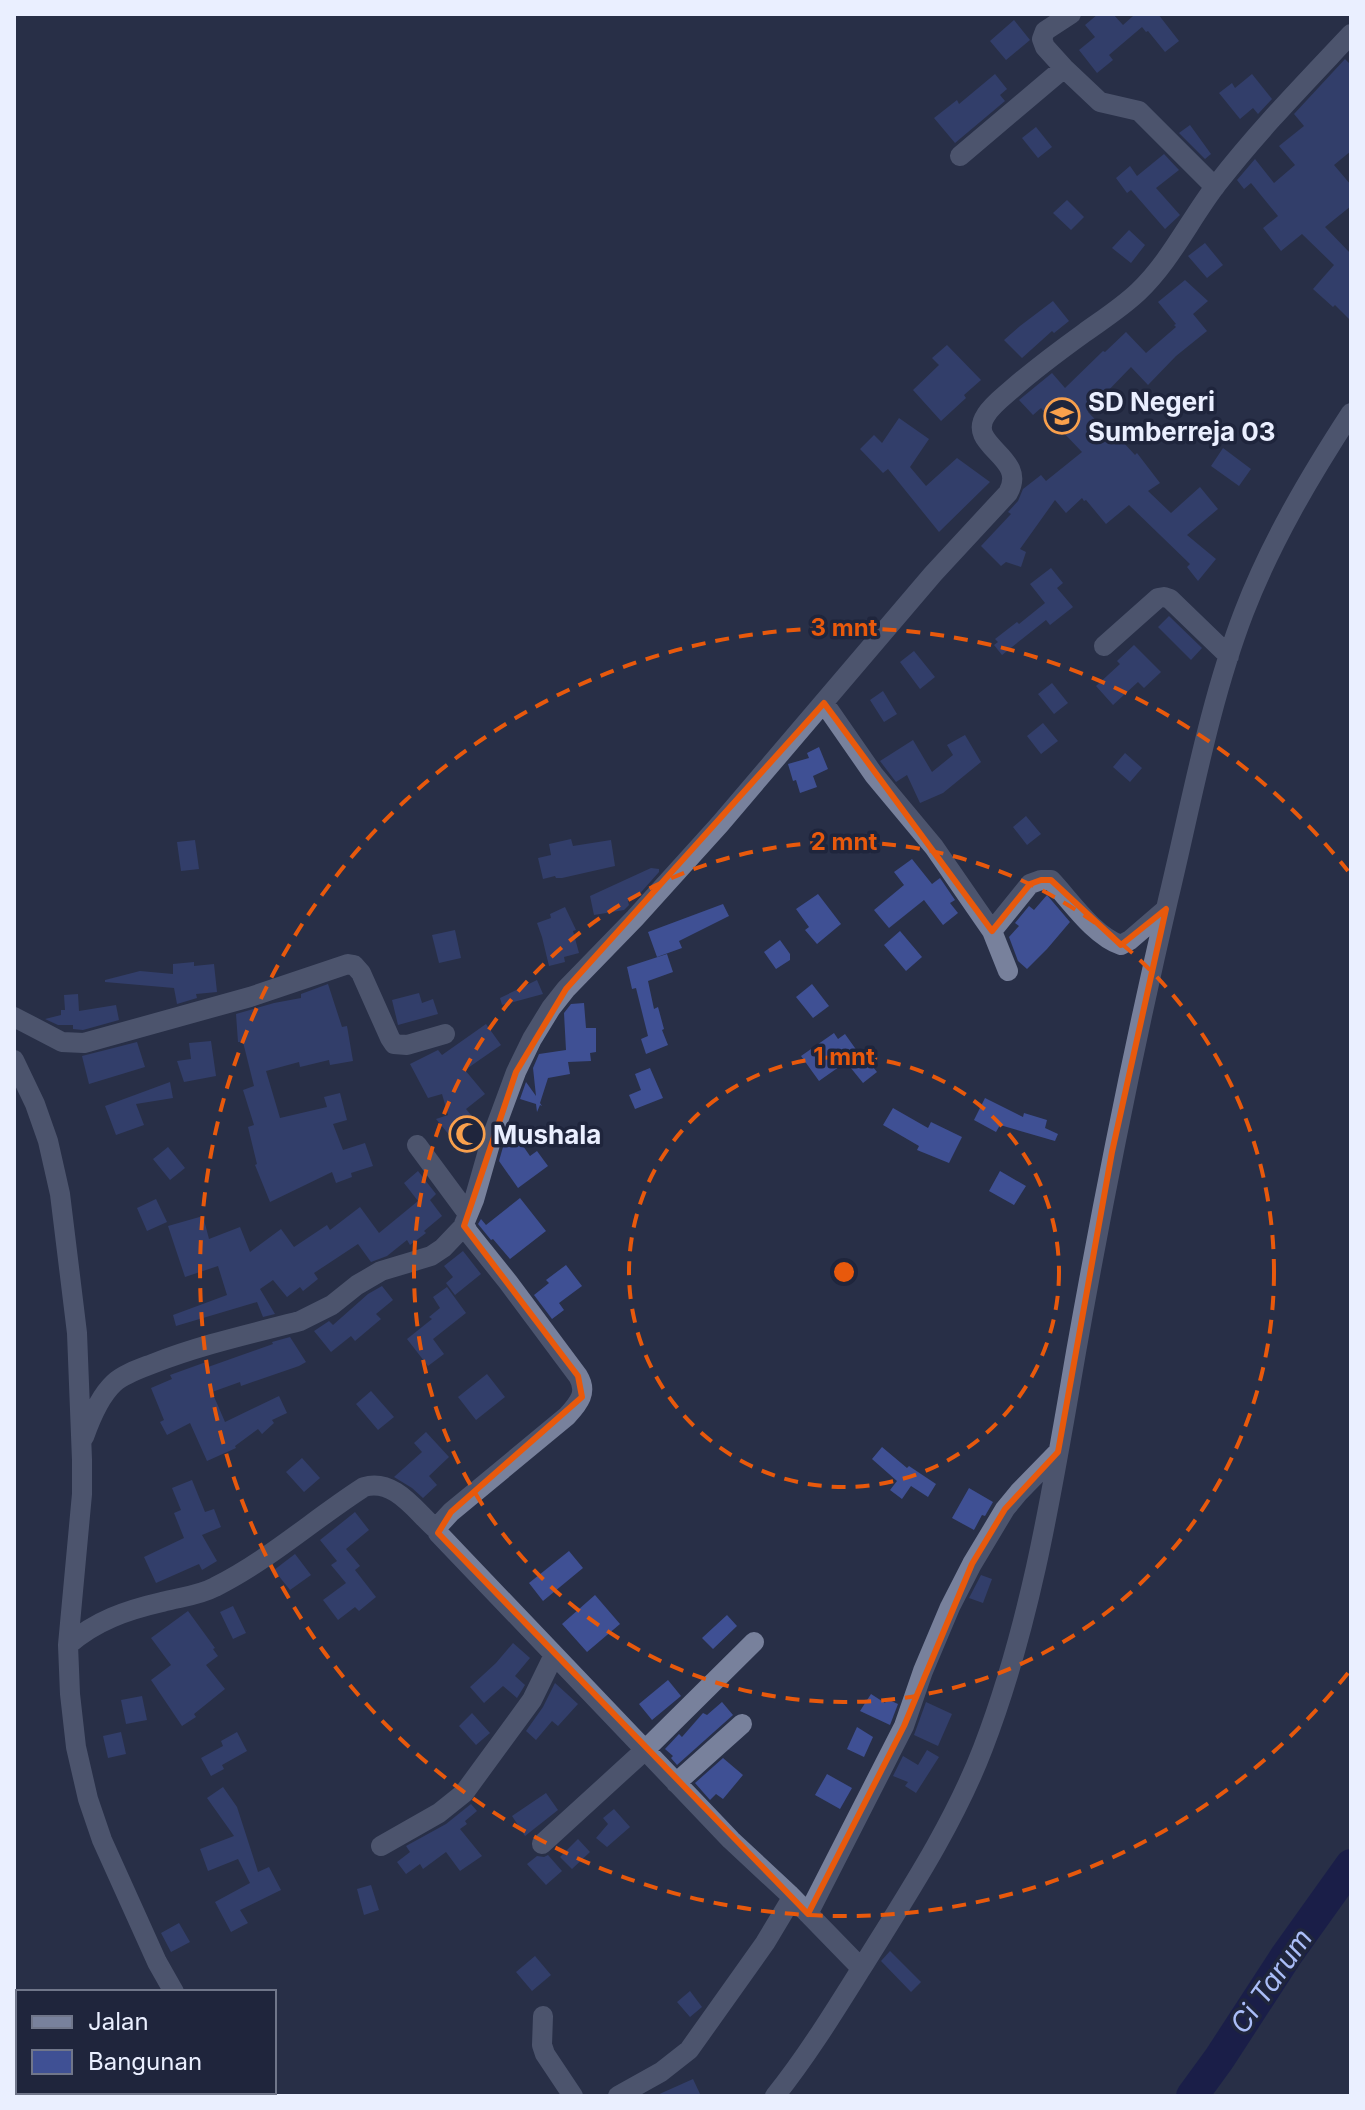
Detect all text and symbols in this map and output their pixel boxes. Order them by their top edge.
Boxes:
place label: SD Negeri Sumberreja 03 [1088,386,1276,447]
school or university icon: SD Negeri Sumberreja 03 [1043,397,1081,435]
text: 3 mnt [811,613,878,642]
text: 2 mnt [811,827,877,856]
text: 1 mnt [813,1042,875,1071]
mosque icon: Mushala [448,1115,486,1153]
place label: Mushala [493,1119,601,1150]
centre of rings [830,1258,858,1286]
water label: Ci Tarum [1223,1922,1319,2040]
legend [16,1990,276,2094]
text: Jalan [88,2007,149,2036]
text: Bangunan [88,2047,202,2076]

